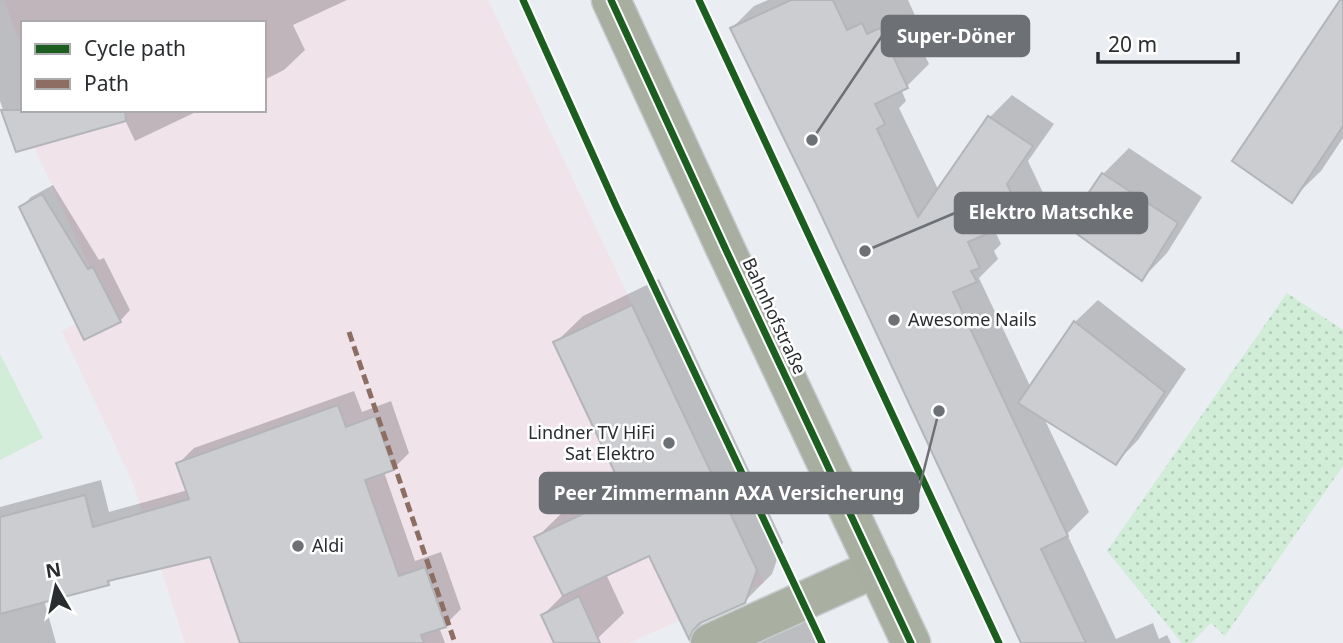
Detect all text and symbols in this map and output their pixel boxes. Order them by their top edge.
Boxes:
callout: Super-Döner [882,16,1029,56]
legend [21,21,266,112]
scale bar [1098,21,1238,65]
text: Super-Döner [897,23,1016,49]
text: 20 m [1108,30,1157,58]
text: Cycle path [84,34,186,62]
text: Path [84,69,129,97]
callout: Elektro Matschke [955,193,1147,233]
text: Elektro Matschke [969,199,1133,225]
street label: Bahnhofstraße [737,253,812,378]
place label: Awesome Nails [908,307,1037,331]
marker: Awesome Nails [886,312,902,328]
place label: Lindner TV HiFi Sat Elektro [528,420,655,465]
marker: Lindner TV HiFi Sat Elektro [661,435,677,451]
callout: Peer Zimmermann AXA Versicherung [540,473,918,513]
text: Peer Zimmermann AXA Versicherung [554,480,904,506]
place label: Aldi [312,533,344,557]
marker: Aldi [290,538,306,554]
north arrow [21,552,91,622]
text: N [44,556,63,584]

